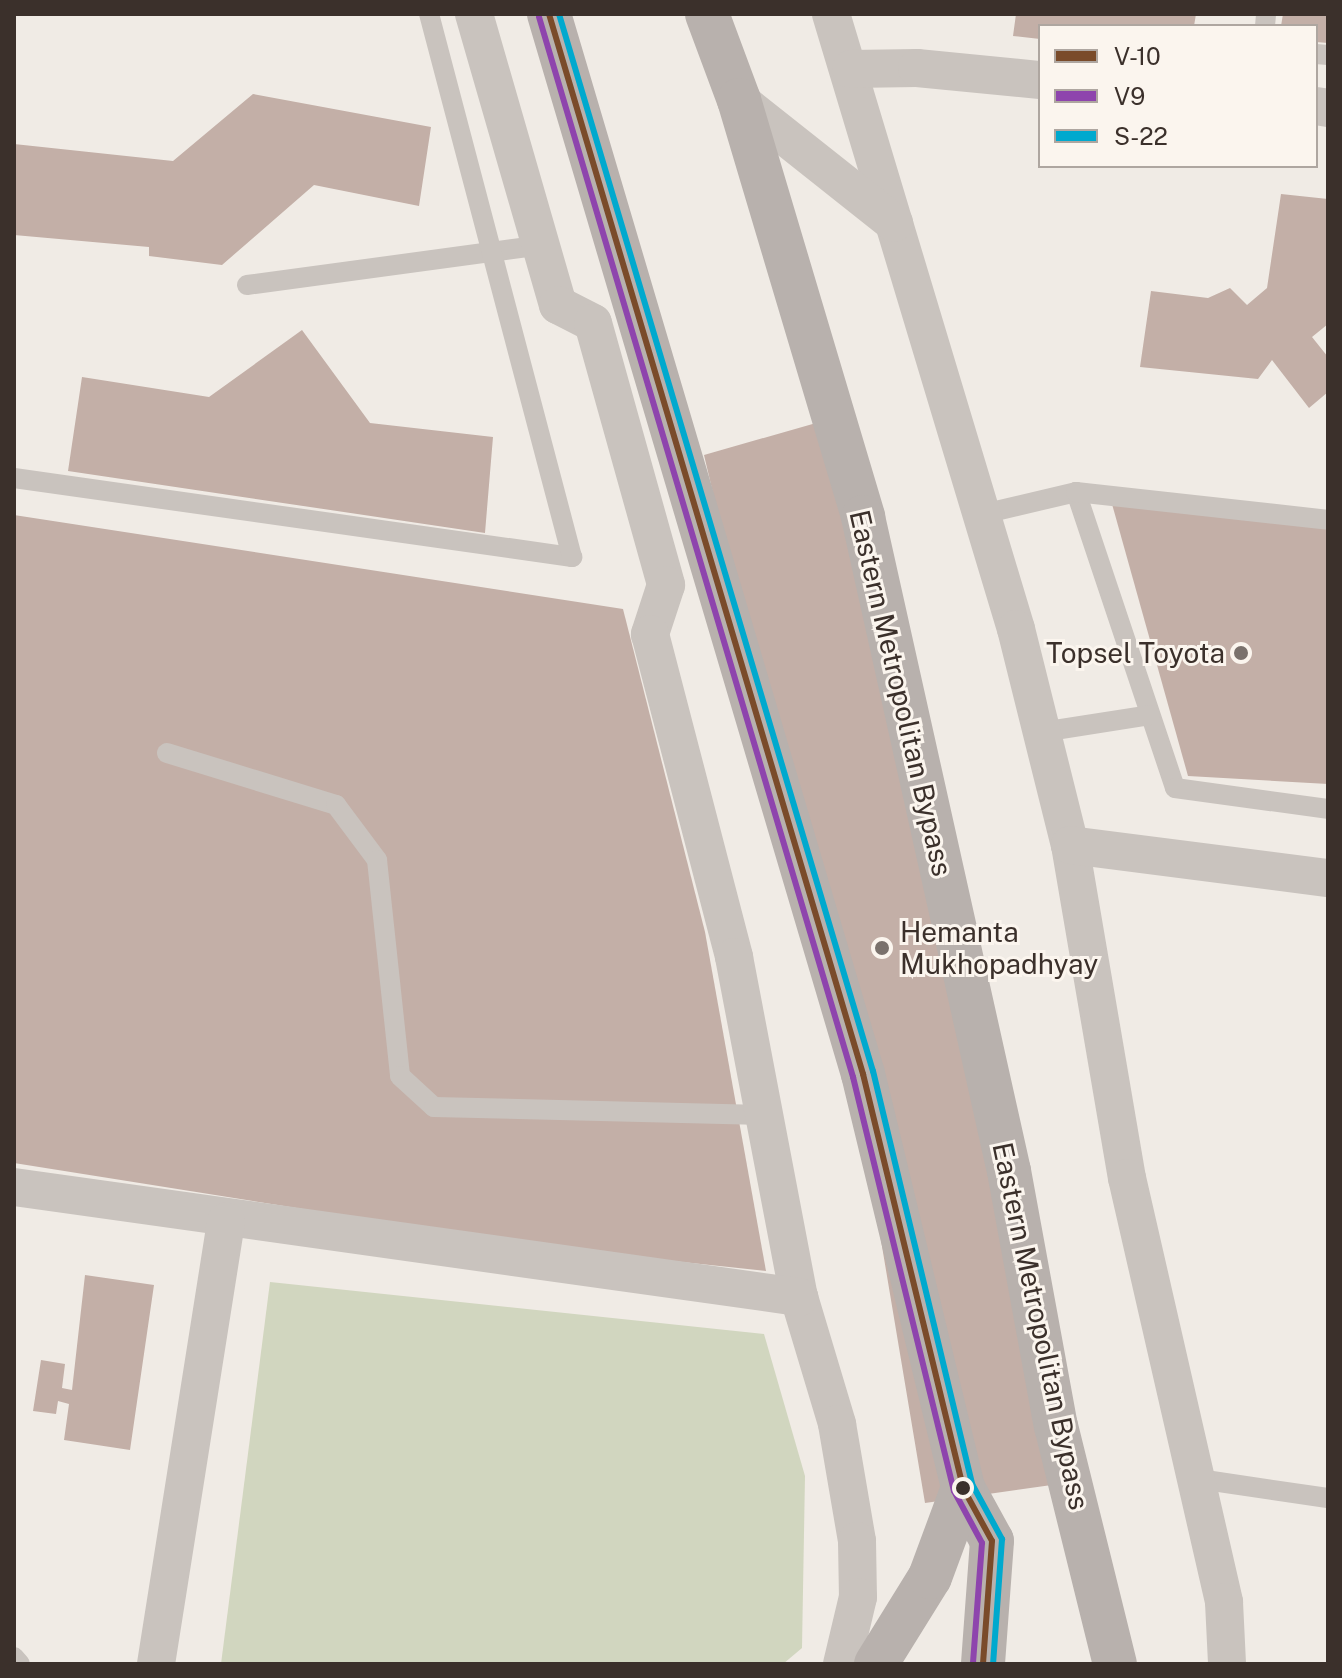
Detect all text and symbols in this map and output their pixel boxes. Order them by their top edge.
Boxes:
legend [1038,24,1318,168]
text: V-10 [1114,42,1161,70]
text: V9 [1114,82,1145,110]
text: S-22 [1114,122,1168,150]
street label: Eastern Metropolitan Bypass [842,507,960,879]
place label: Topsel Toyota [1046,636,1225,670]
marker: Topsel Toyota [1232,644,1250,662]
place label: Hemanta Mukhopadhyay [900,915,1098,981]
marker: Hemanta Mukhopadhyay [871,937,893,959]
street label: Eastern Metropolitan Bypass [986,1139,1096,1513]
unlabelled marker [955,1480,971,1496]

